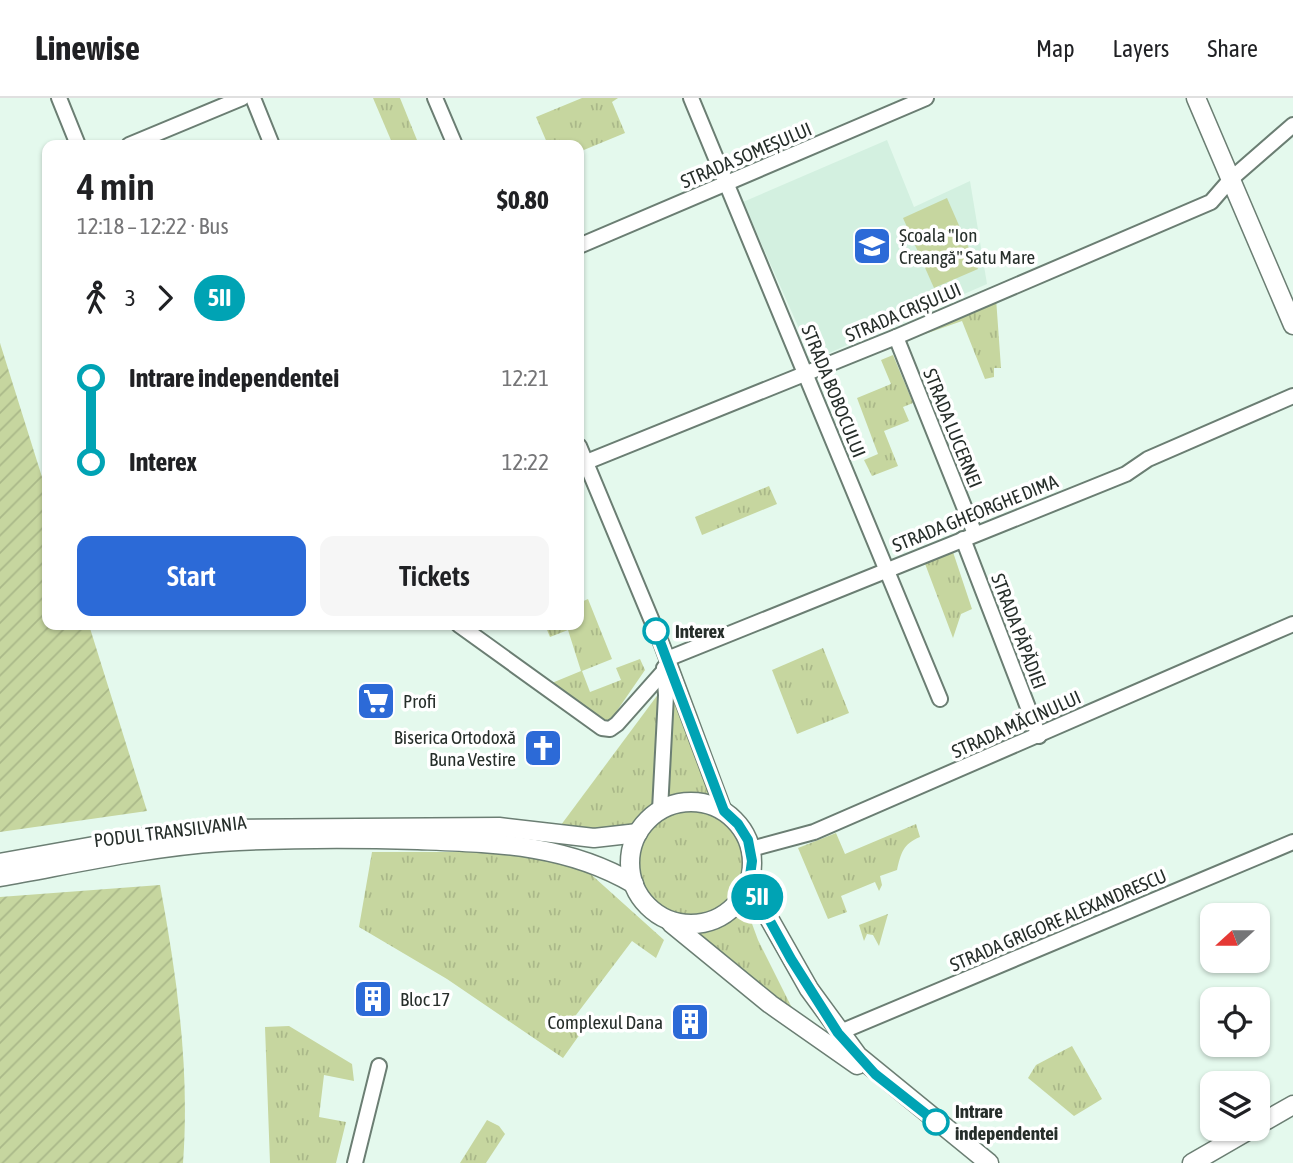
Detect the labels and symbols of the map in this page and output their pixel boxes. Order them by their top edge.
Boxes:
street label: STRADA SOMEȘULUI [677,117,815,193]
place label: Școala "Ion Creangă" Satu Mare [899,224,1035,268]
school or university icon: Școala "Ion Creangă" Satu Mare [851,225,893,267]
street label: STRADA CRIȘULUI [842,278,964,346]
street label: STRADA BOBOCULUI [797,321,871,461]
street label: STRADA LUCERNEI [919,365,987,491]
street label: STRADA GHEORGHE DIMA [889,469,1062,556]
street label: STRADA PĂPĂDIEI [987,570,1051,692]
marker: Interex [643,618,669,644]
place label: Interex [675,620,725,642]
supermarket icon: Profi [355,680,397,722]
street label: STRADA MĂCINULUI [948,686,1084,762]
place label: Profi [403,690,436,712]
place label: Biserica Ortodoxă Buna Vestire [394,726,516,770]
church icon: Biserica Ortodoxă Buna Vestire [522,727,564,769]
street label: PODUL TRANSILVANIA [93,811,248,851]
street label: STRADA GRIGORE ALEXANDRESCU [946,864,1170,976]
line badge: 5II [717,874,797,920]
north arrow [1200,903,1270,973]
building icon: Bloc 17 [352,978,394,1020]
place label: Bloc 17 [400,988,450,1010]
building icon: Complexul Dana [669,1001,711,1043]
place label: Complexul Dana [548,1011,663,1033]
place label: Intrare independentei [955,1100,1058,1144]
marker: Intrare independentei [923,1109,949,1135]

